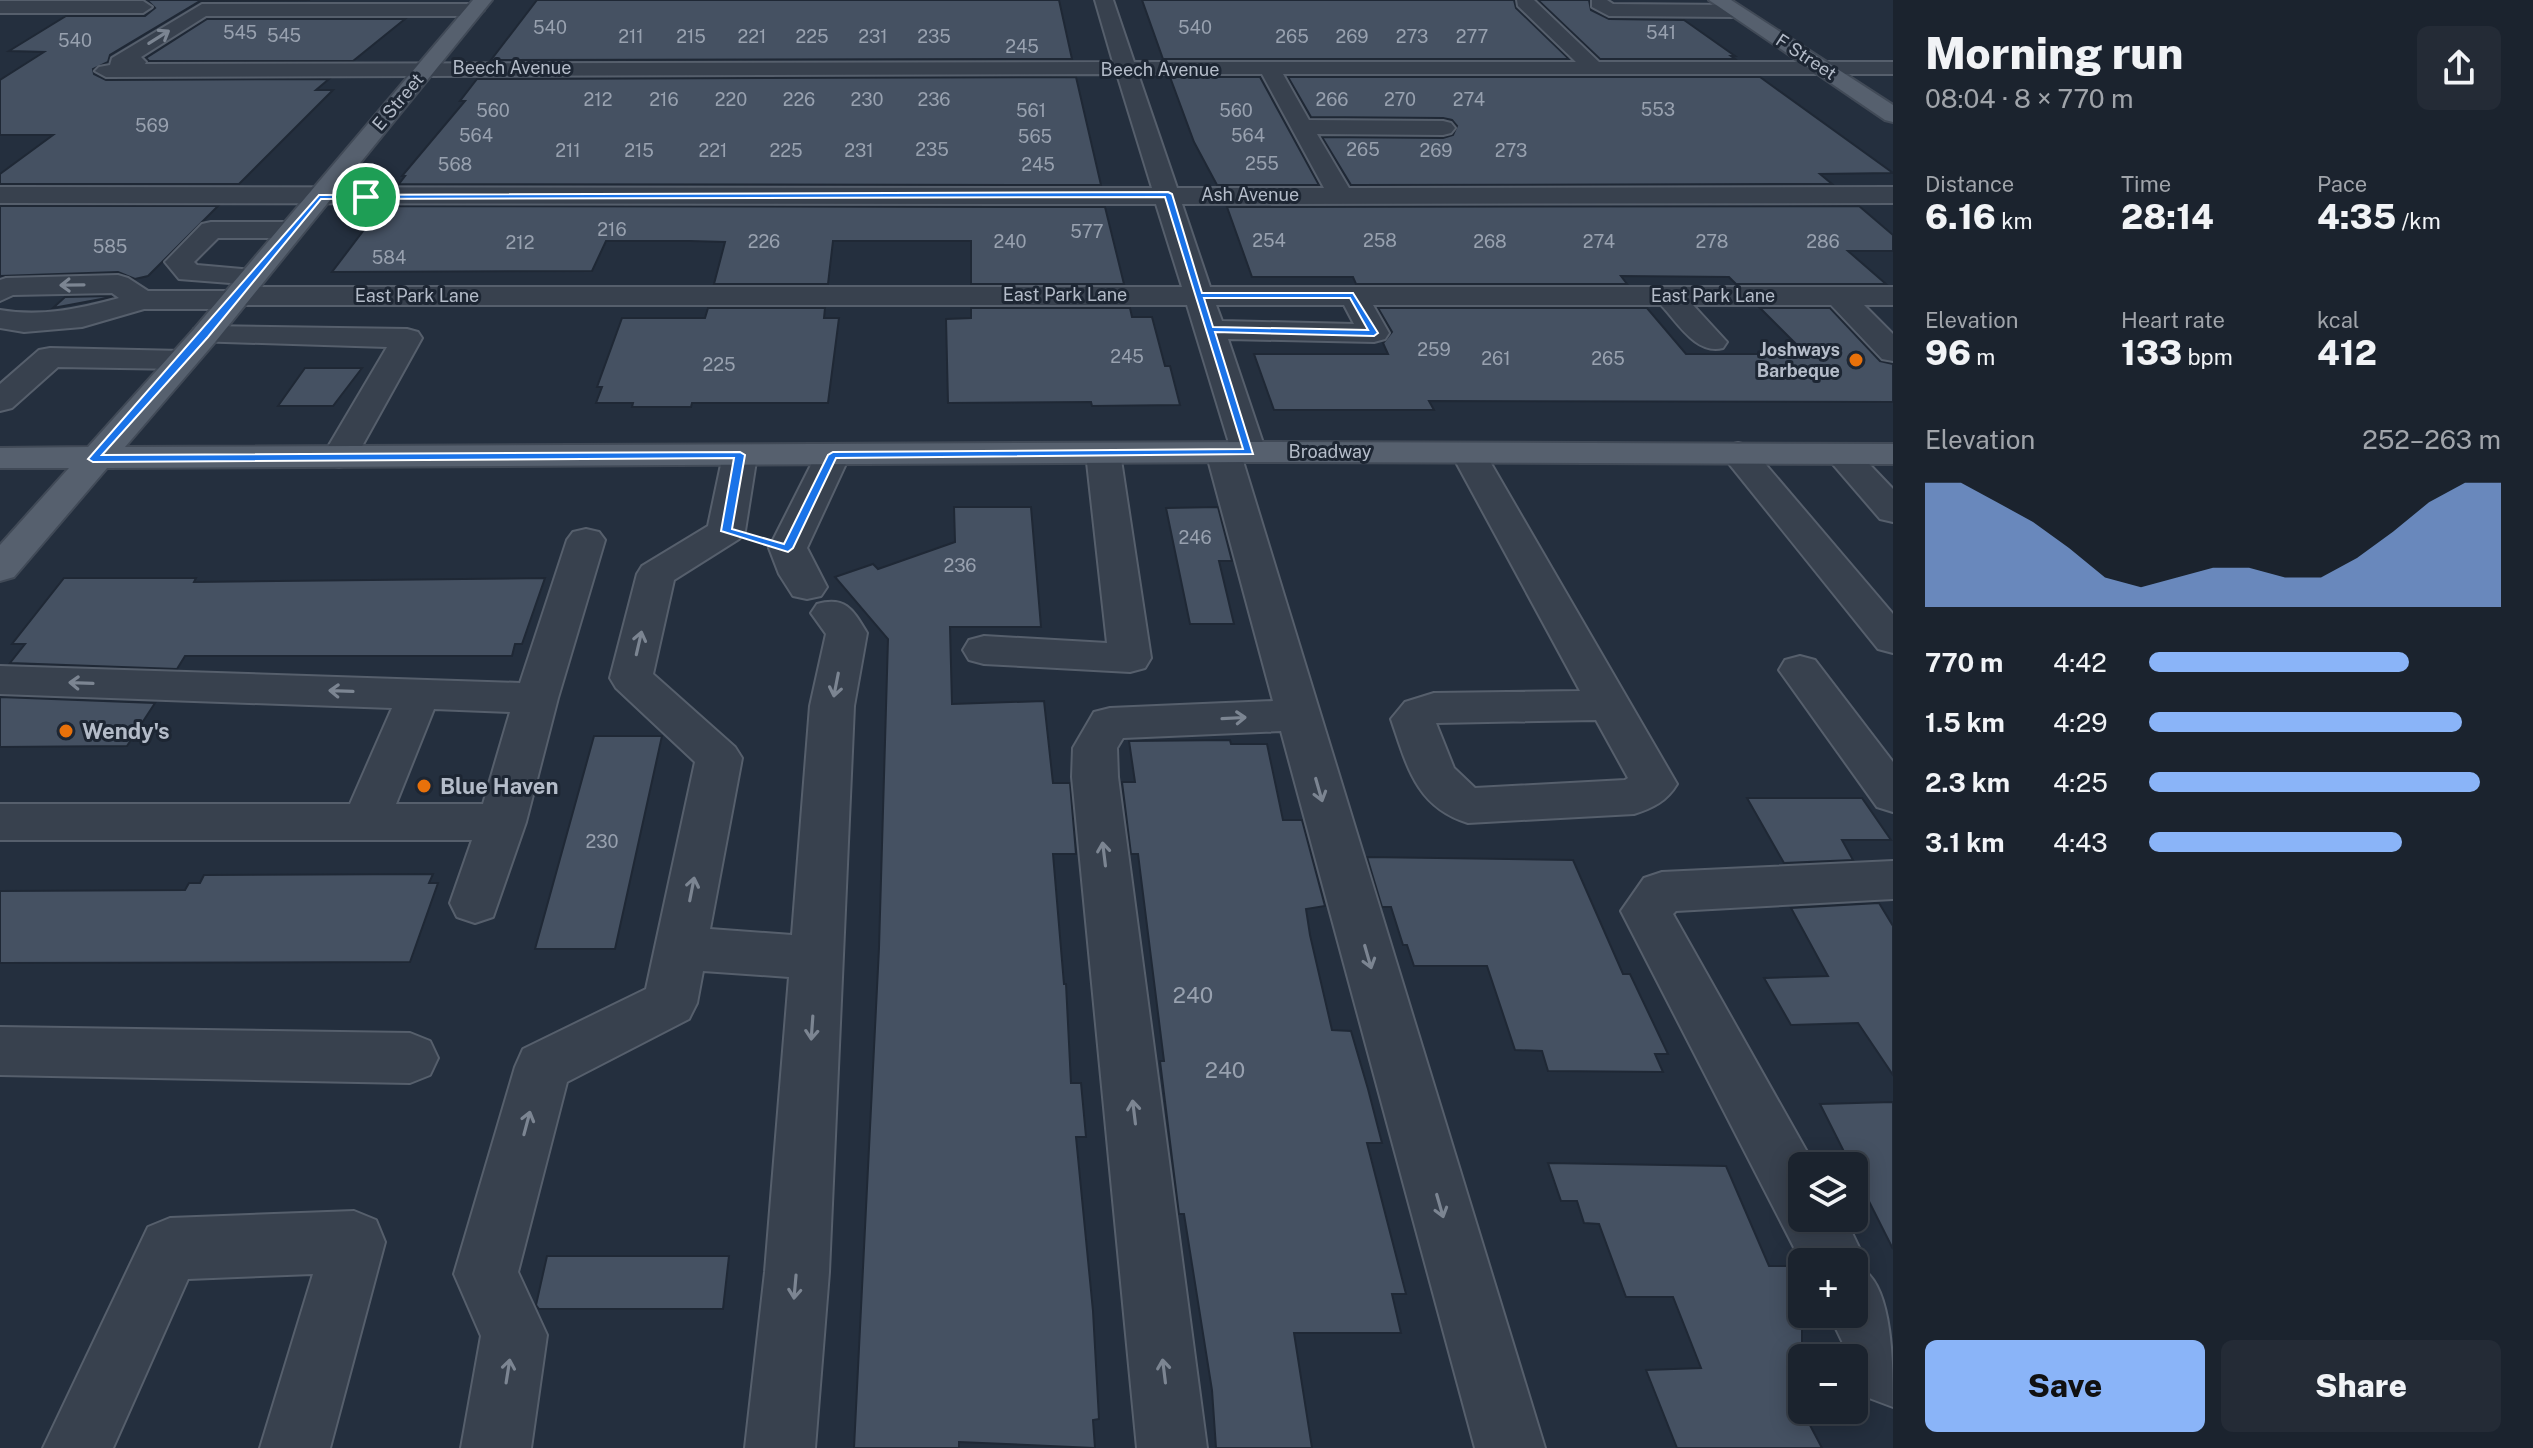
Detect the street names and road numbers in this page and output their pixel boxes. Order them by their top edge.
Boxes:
street label: F Street [1772,29,1840,84]
street label: Beech Avenue [453,57,571,78]
street label: Beech Avenue [1101,59,1219,80]
street label: E Street [368,69,428,135]
street label: Ash Avenue [1201,184,1299,205]
street label: East Park Lane [1003,284,1127,305]
street label: East Park Lane [355,285,479,306]
street label: East Park Lane [1651,285,1775,306]
street label: Broadway [1289,441,1372,462]

